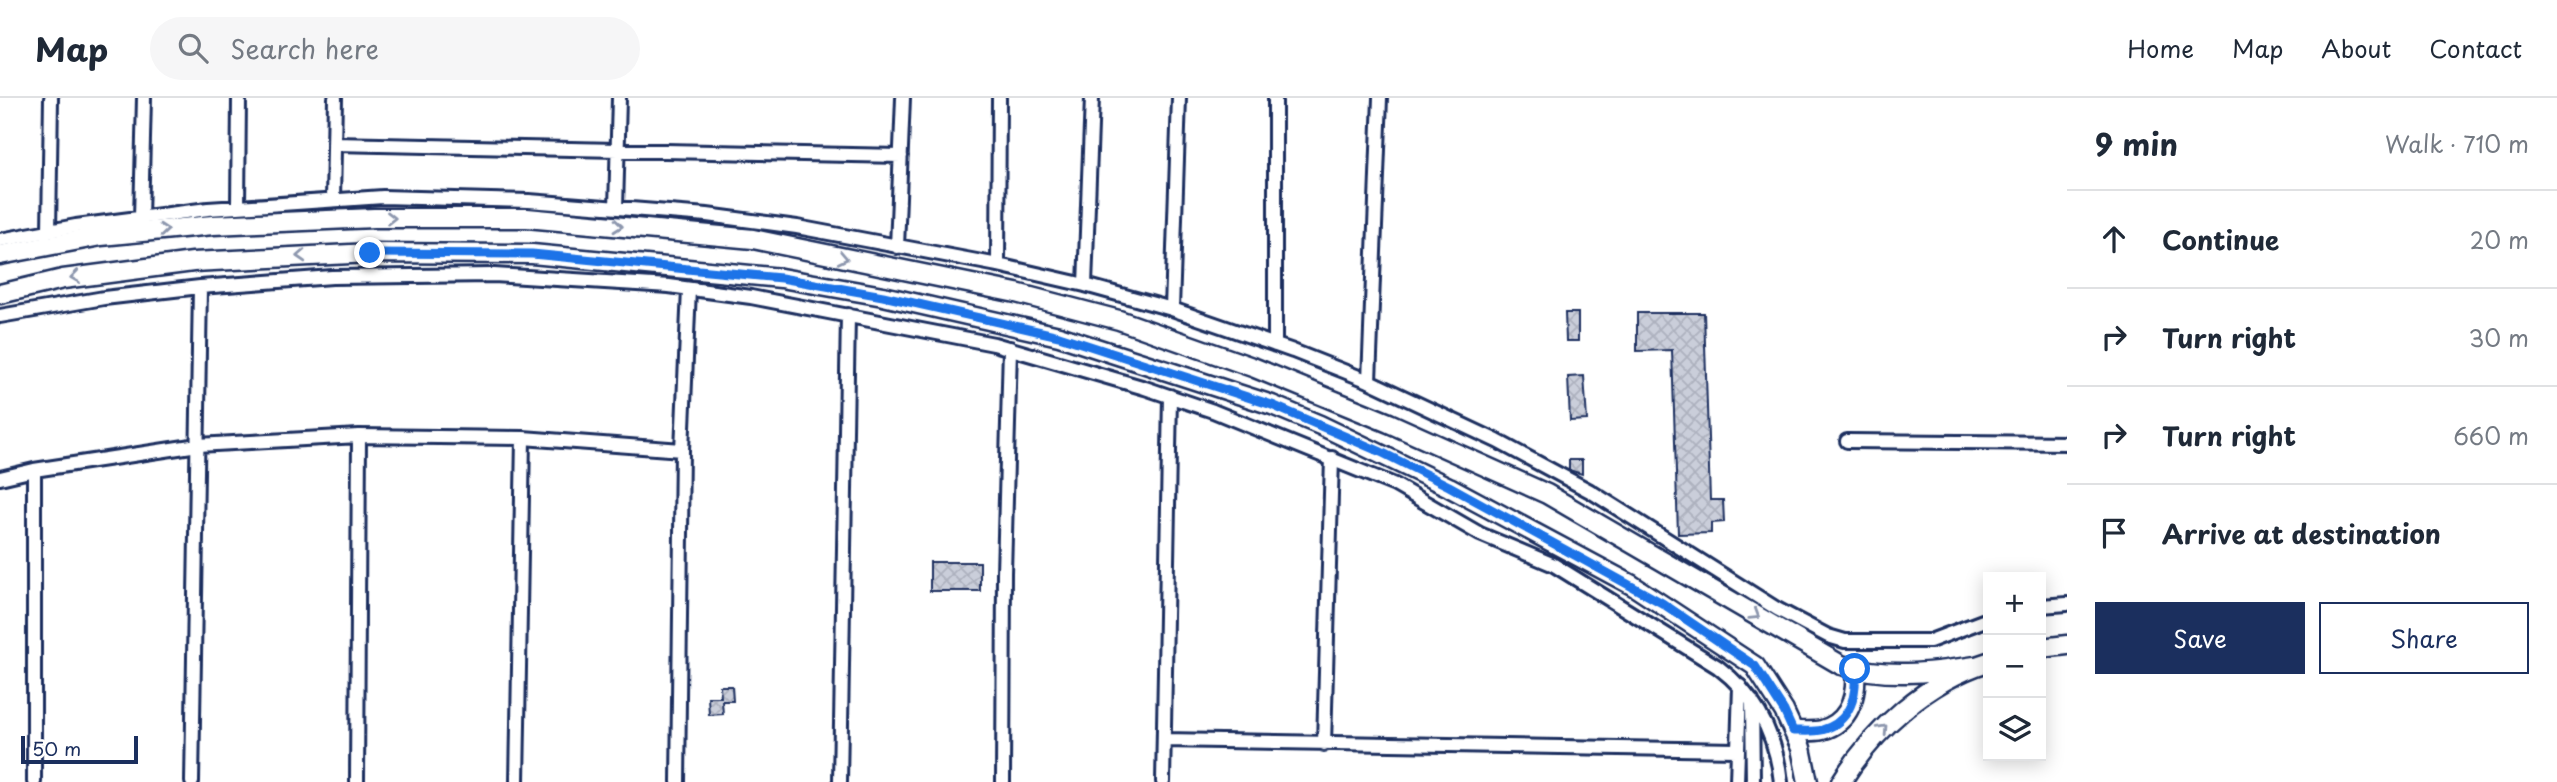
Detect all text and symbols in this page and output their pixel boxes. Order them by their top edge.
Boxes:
search box [150,17,640,80]
text: Map [35,23,108,73]
icon: search [174,29,212,67]
text: Search here [230,29,379,68]
text: Home [2127,30,2194,66]
text: Map [2232,30,2283,66]
text: About [2321,30,2391,66]
text: Contact [2429,30,2522,66]
text: 9 min [2095,121,2178,166]
text: Walk · 710 m [2385,126,2529,161]
one-way arrow [386,210,397,226]
one-way arrow [613,218,624,233]
icon: ahead [2095,220,2133,258]
text: Continue [2162,220,2279,259]
text: 20 m [2470,222,2529,257]
one-way arrow [159,223,170,238]
route end [354,237,385,268]
one-way arrow [295,248,306,263]
one-way arrow [837,249,849,264]
one-way arrow [69,270,81,285]
icon: right [2095,318,2133,356]
text: Turn right [2162,318,2296,357]
text: 30 m [2468,320,2529,355]
icon: right [2095,416,2133,454]
text: Turn right [2162,416,2296,455]
text: 660 m [2453,418,2529,453]
icon: arrive [2095,514,2133,552]
text: Arrive at destination [2162,514,2441,553]
map controls [1983,572,2046,761]
button: + [1983,572,2046,635]
button: Save [2095,602,2305,674]
button: Share [2319,602,2529,674]
one-way arrow [1747,606,1760,619]
button: − [1983,635,2046,698]
route start [1839,653,1870,684]
button: layers [1983,698,2046,761]
one-way arrow [1874,724,1887,737]
scale bar [21,733,138,765]
text: 50 m [32,734,81,762]

